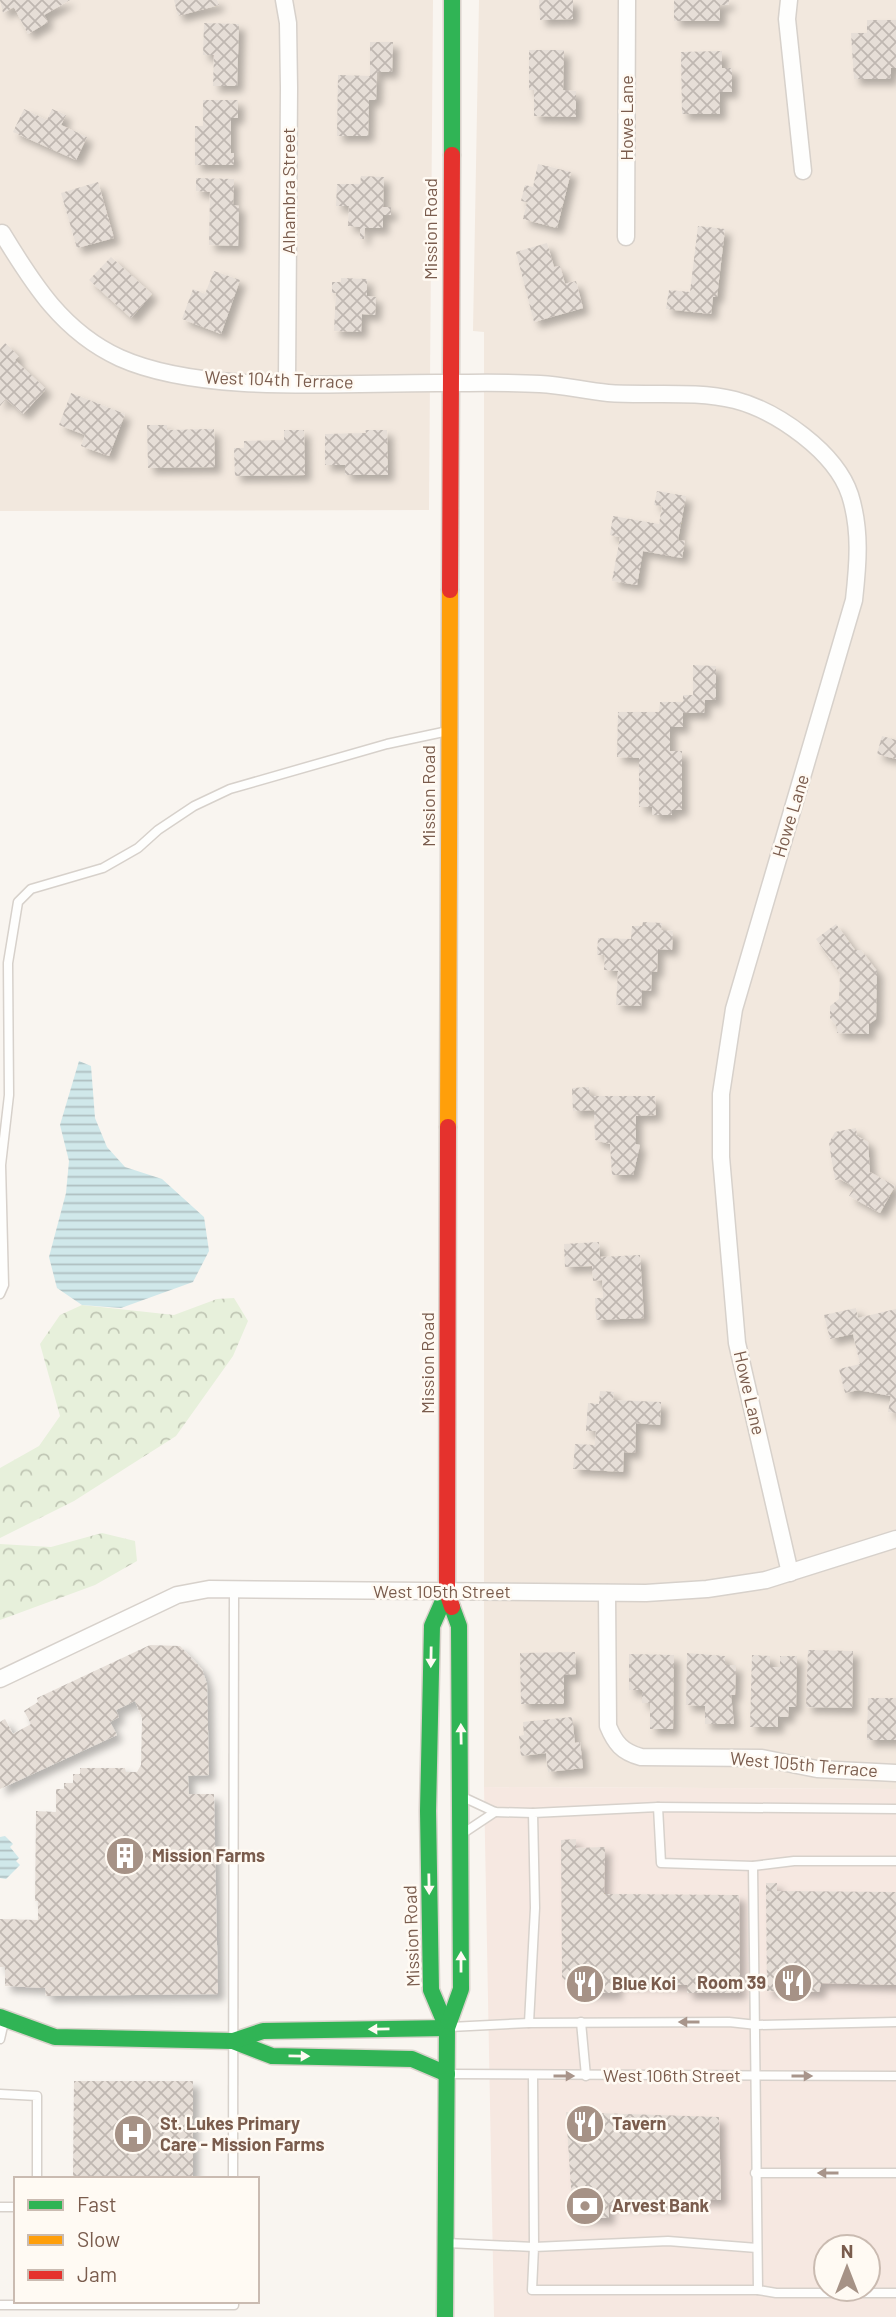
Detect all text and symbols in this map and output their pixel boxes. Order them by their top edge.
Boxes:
street label: Howe Lane [615,75,637,161]
street label: Alhambra Street [277,127,299,255]
street label: Mission Road [419,178,441,280]
street label: West 104th Terrace [204,365,354,393]
street label: Mission Road [417,745,439,847]
street label: Howe Lane [767,772,813,860]
street label: Mission Road [416,1312,438,1414]
street label: Howe Lane [730,1349,770,1437]
street label: West 105th Street [373,1580,511,1602]
one-way arrow [425,1646,437,1668]
one-way arrow [455,1723,467,1745]
street label: West 105th Terrace [729,1747,879,1781]
building icon: Mission Farms [104,1835,146,1877]
place label: Mission Farms [152,1844,265,1866]
one-way arrow [424,1873,435,1895]
street label: Mission Road [398,1885,424,1987]
one-way arrow [455,1950,467,1972]
restaurant icon: Room 39 [772,1962,814,2004]
restaurant icon: Blue Koi [564,1963,606,2005]
place label: Room 39 [697,1971,766,1993]
place label: Blue Koi [612,1972,676,1994]
one-way arrow [678,2016,700,2028]
one-way arrow [368,2023,390,2035]
one-way arrow [288,2050,310,2062]
street label: West 106th Street [603,2064,741,2086]
one-way arrow [554,2070,576,2081]
one-way arrow [791,2070,813,2082]
restaurant icon: Tavern [564,2103,606,2145]
place label: St. Lukes Primary Care - Mission Farms [160,2112,325,2155]
place label: Tavern [612,2112,666,2134]
hospital icon: St. Lukes Primary Care - Mission Farms [112,2113,154,2155]
one-way arrow [817,2167,839,2179]
legend [14,2177,259,2303]
bank icon: Arvest Bank [564,2185,606,2227]
text: Fast [77,2191,117,2216]
place label: Arvest Bank [612,2194,710,2216]
text: Slow [77,2226,120,2251]
north arrow [812,2233,882,2303]
text: N [841,2239,853,2262]
text: Jam [77,2261,117,2286]

